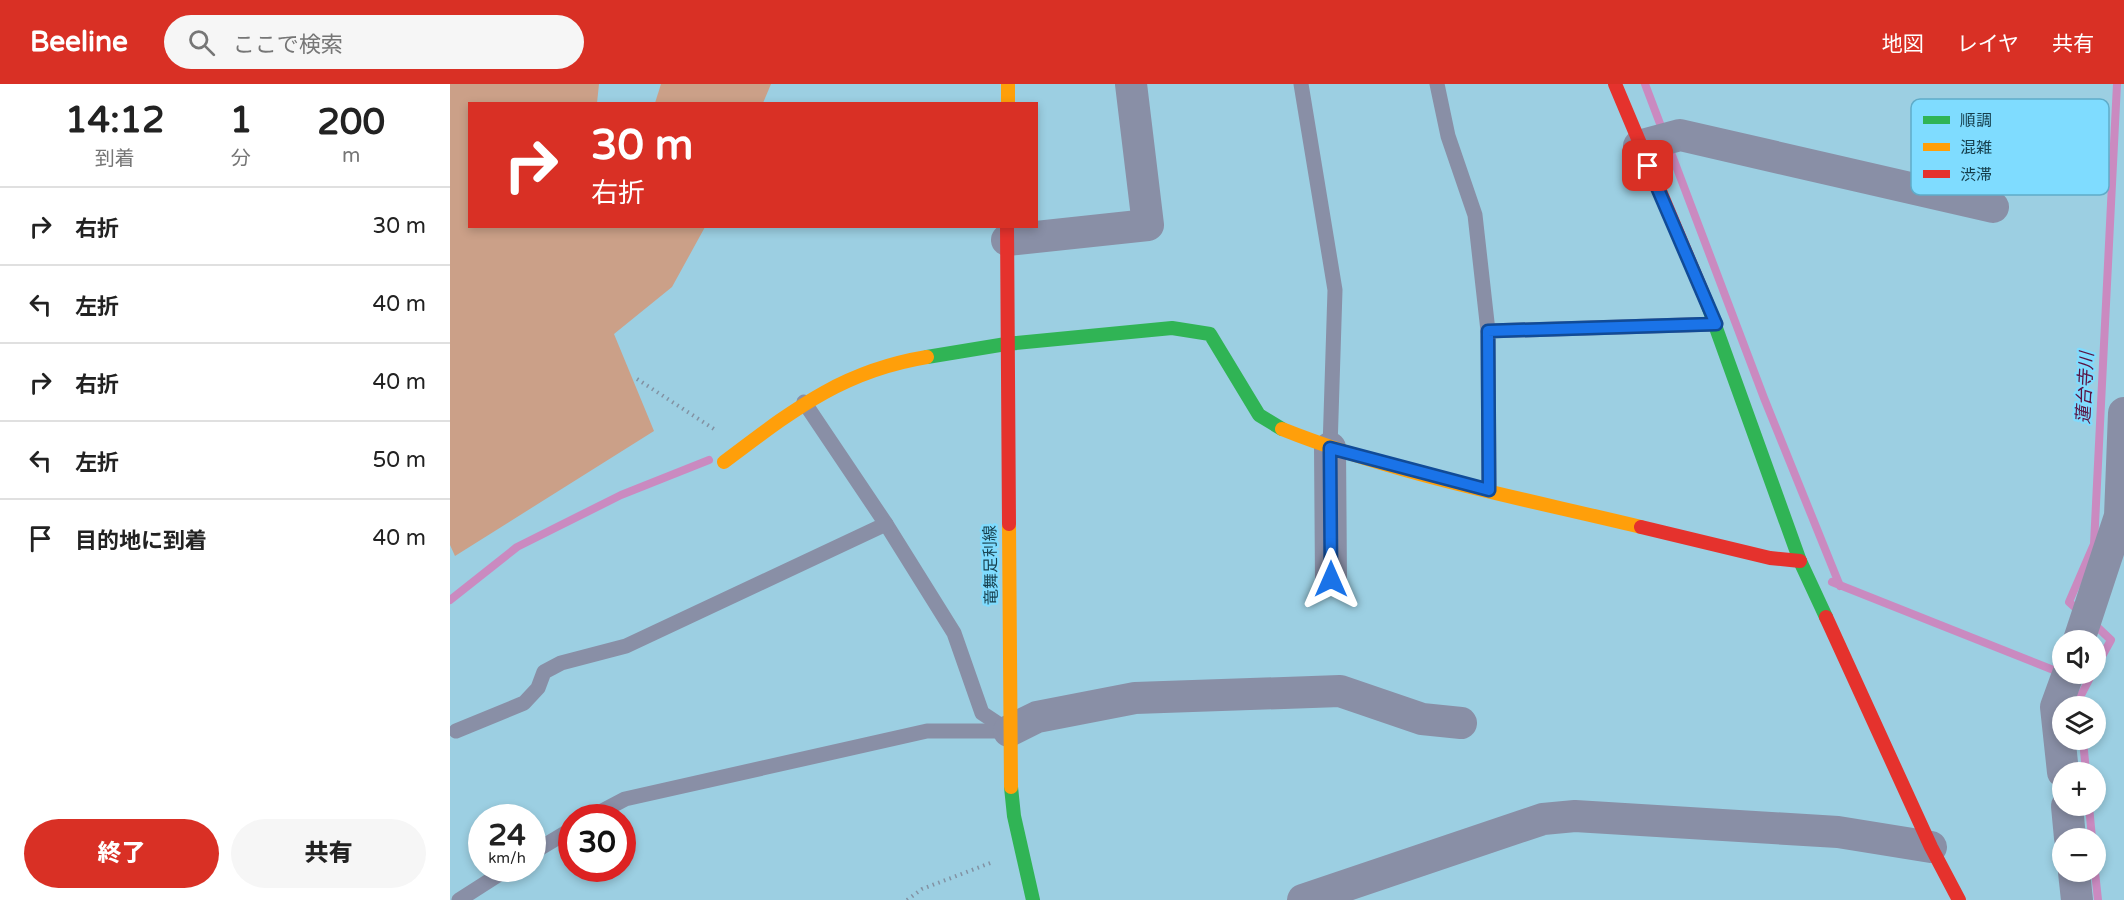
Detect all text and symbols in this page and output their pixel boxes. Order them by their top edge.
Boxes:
search box [164,15,584,69]
text: Beeline [30,25,128,59]
icon: search [185,26,218,59]
text: ここで検索 [233,32,343,58]
text: 地図 [1882,32,1924,57]
text: レイヤ [1957,32,2019,57]
text: 共有 [2052,32,2094,57]
text: 14:12 [65,99,165,142]
text: 1 [230,99,252,142]
legend [1911,99,2109,195]
text: 200 [317,101,385,144]
text: 順調 [1960,111,1992,131]
text: 30 m [591,120,693,171]
icon: right [492,126,570,204]
text: 混雑 [1960,138,1992,158]
pin [1622,140,1673,191]
text: m [342,144,360,168]
text: 到着 [95,147,135,171]
text: 分 [231,147,251,171]
icon: arrive [1631,149,1664,182]
text: 渋滞 [1960,165,1992,185]
text: 右折 [591,177,645,210]
icon: right [24,210,57,243]
text: 30 m [372,213,426,239]
text: 右折 [75,216,119,242]
icon: left [24,288,57,321]
text: 40 m [372,291,426,317]
text: 左折 [75,294,119,320]
water label: 蓮台寺川 [2072,349,2098,425]
icon: right [24,366,57,399]
text: 40 m [372,369,426,395]
text: 右折 [75,372,119,398]
icon: left [24,444,57,477]
text: 50 m [372,447,426,473]
text: 左折 [75,450,119,476]
icon: arrive [24,522,57,555]
text: 40 m [372,525,426,551]
street label: 竜舞足利線 [980,525,1002,605]
text: 目的地に到着 [75,528,207,554]
position arrow [1299,547,1363,611]
map controls [2052,630,2106,882]
button: sound [2052,630,2106,684]
button: layers [2052,696,2106,750]
button: + [2052,762,2106,816]
speed limit sign: 30 [558,804,636,882]
text: 24 [488,817,526,854]
button: 終了 [24,819,219,888]
button: 共有 [231,819,426,888]
button: − [2052,828,2106,882]
text: km/h [488,849,526,867]

